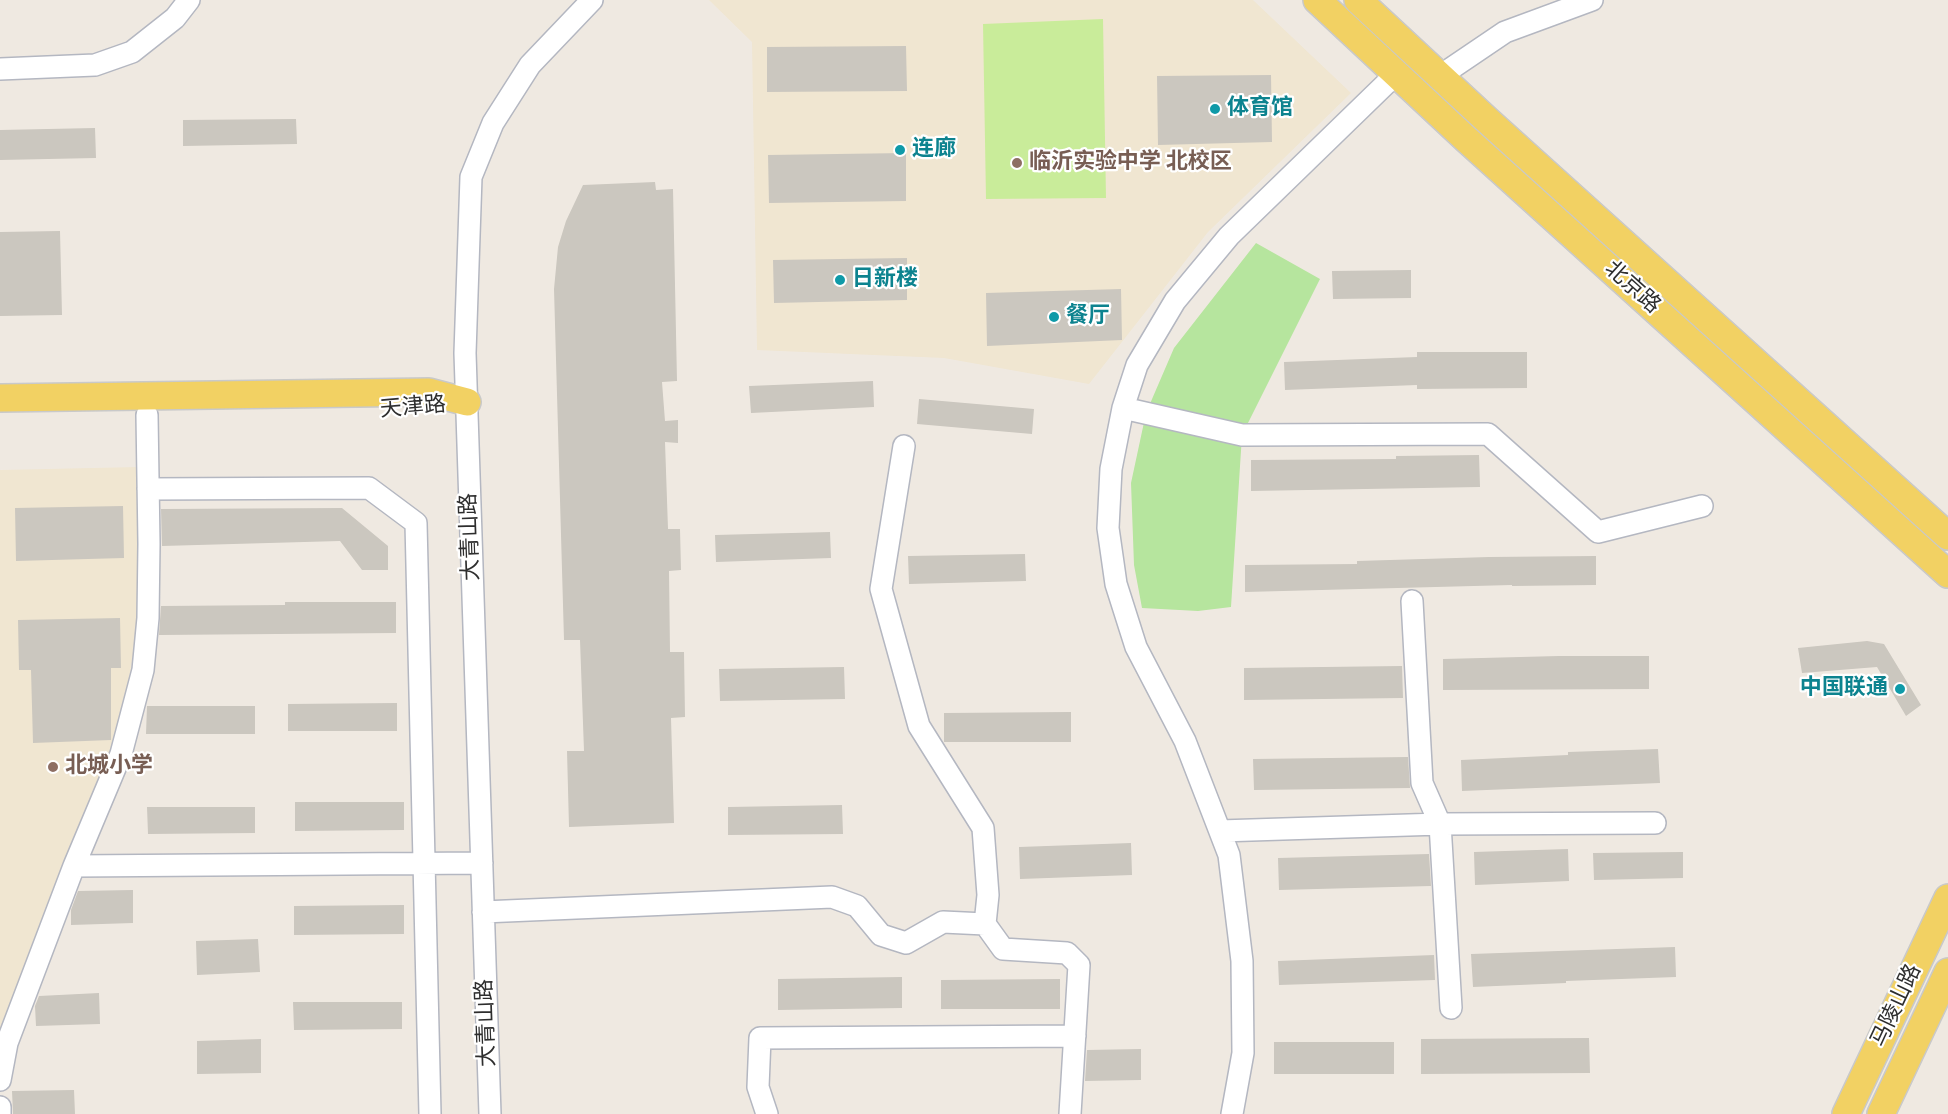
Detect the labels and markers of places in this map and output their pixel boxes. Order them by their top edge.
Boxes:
place label: 体育馆 [1227,96,1293,122]
marker: 体育馆 [1208,102,1222,116]
place label: 连廊 [912,137,956,163]
marker: 连廊 [893,143,907,157]
place label: 临沂实验中学 北校区 [1029,150,1232,176]
marker: 临沂实验中学 北校区 [1010,156,1024,170]
place label: 日新楼 [852,267,918,293]
marker: 日新楼 [833,273,847,287]
place label: 餐厅 [1066,304,1110,330]
marker: 餐厅 [1047,310,1061,324]
place label: 中国联通 [1800,676,1888,702]
marker: 中国联通 [1893,682,1907,696]
place label: 北城小学 [65,754,153,780]
marker: 北城小学 [46,760,60,774]

